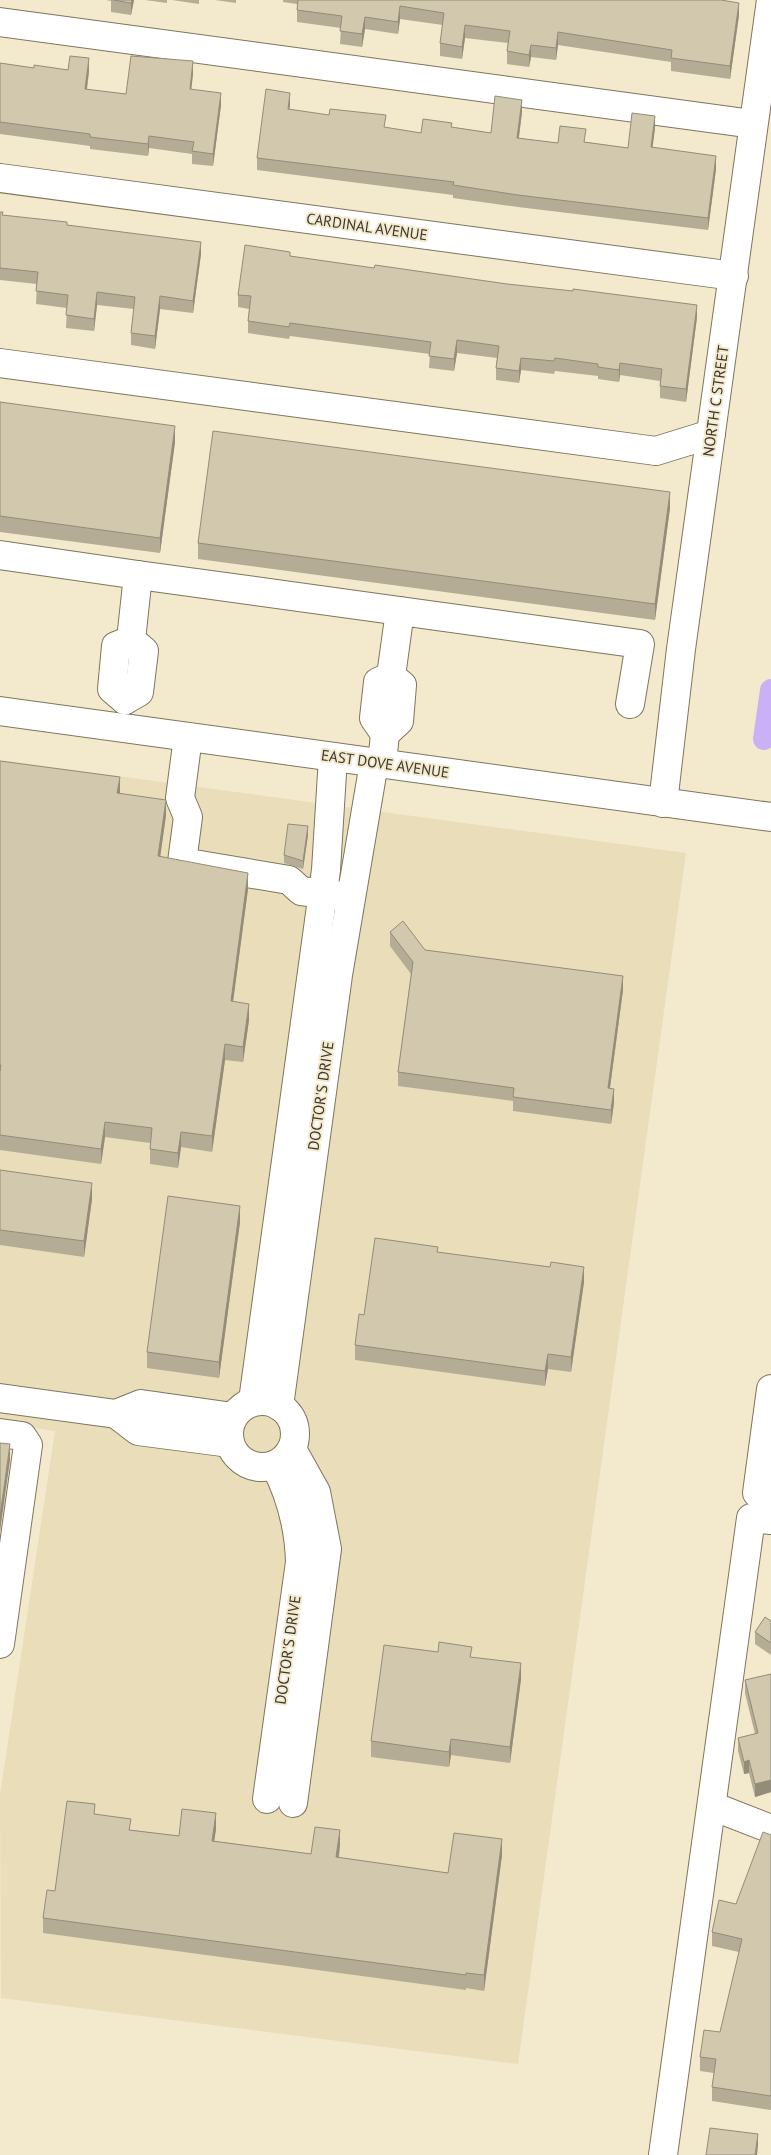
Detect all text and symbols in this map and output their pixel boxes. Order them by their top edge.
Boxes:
street label: CARDINAL AVENUE [305,209,429,244]
street label: NORTH C STREET [698,343,733,458]
street label: EAST DOVE AVENUE [320,745,450,782]
street label: DOCTOR'S DRIVE [303,1040,338,1152]
street label: DOCTOR'S DRIVE [270,1594,305,1706]

